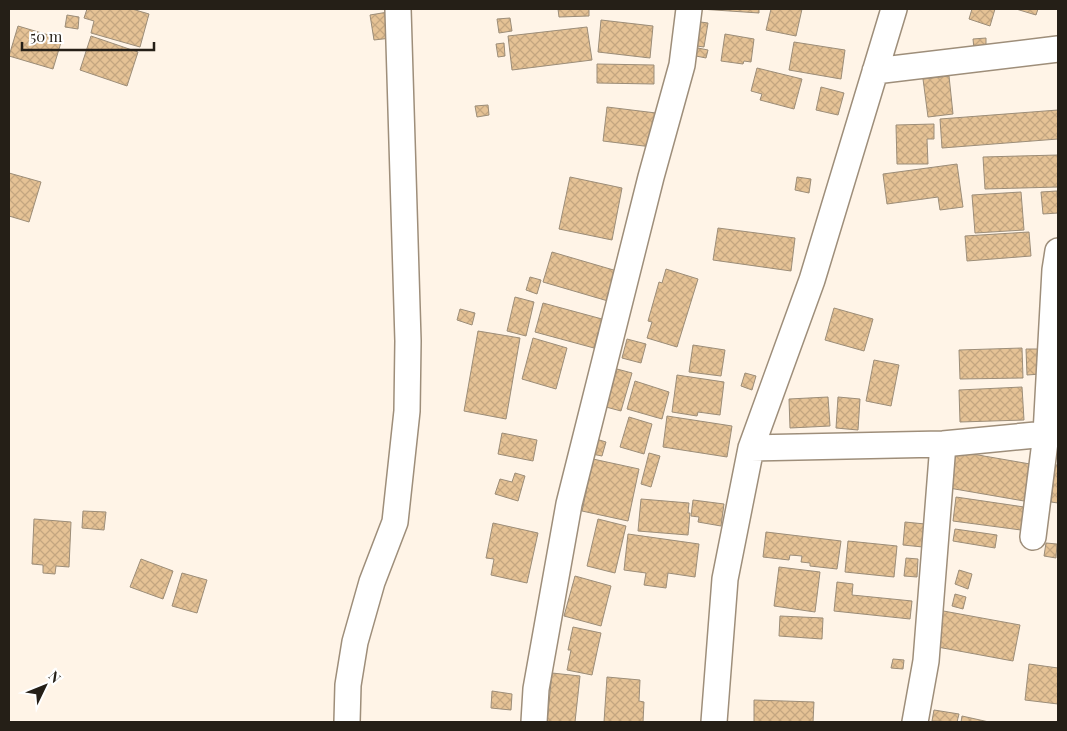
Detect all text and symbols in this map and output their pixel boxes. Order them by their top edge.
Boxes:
scale bar [22,20,155,52]
text: 50 m [30,26,63,46]
north arrow [20,661,70,711]
text: N [44,667,65,687]

